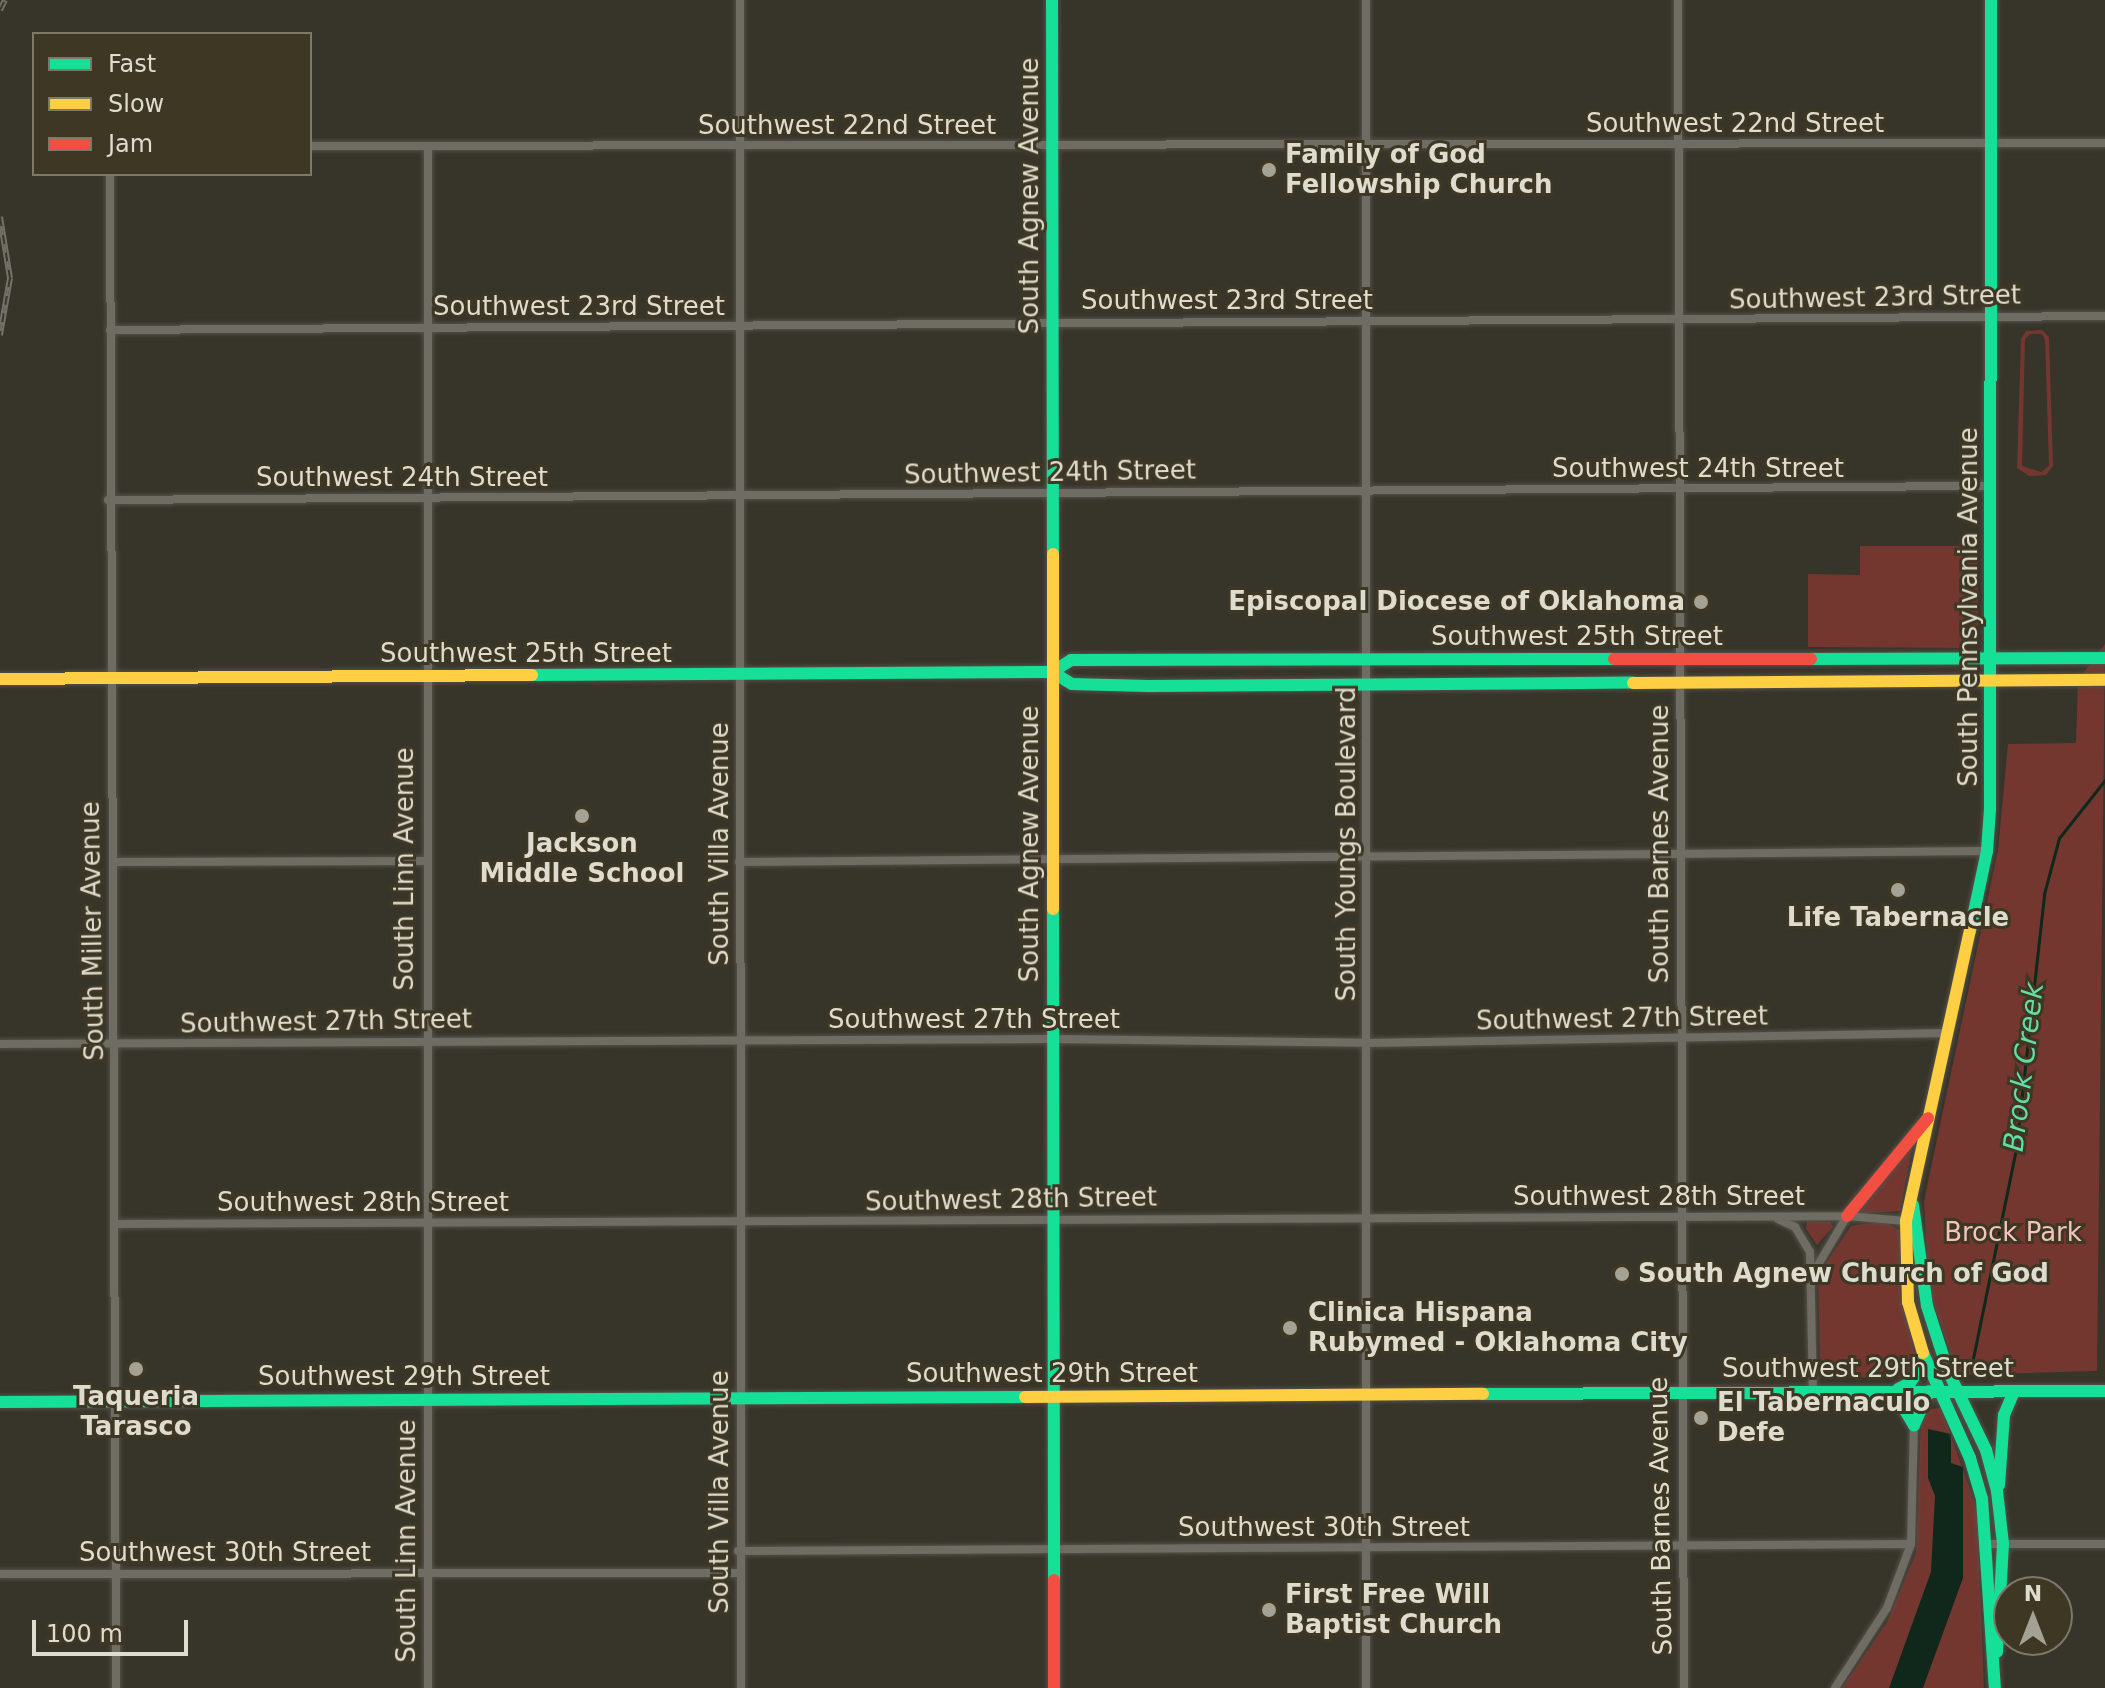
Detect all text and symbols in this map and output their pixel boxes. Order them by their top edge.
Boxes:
legend [32,32,312,176]
text: Fast [108,50,156,78]
street label: South Agnew Avenue [1014,58,1046,334]
text: Slow [108,90,164,118]
street label: Southwest 22nd Street [1586,108,1884,140]
street label: Southwest 22nd Street [698,110,996,142]
text: Jam [108,130,153,158]
place label: Family of God Fellowship Church [1285,139,1552,200]
marker: Family of God Fellowship Church [1260,161,1278,179]
street label: Southwest 23rd Street [1729,280,2021,316]
street label: Southwest 23rd Street [1081,285,1373,317]
street label: Southwest 23rd Street [433,291,725,323]
street label: South Pennsylvania Avenue [1953,427,1985,787]
street label: Southwest 24th Street [1552,453,1844,485]
street label: Southwest 24th Street [904,455,1196,491]
street label: Southwest 24th Street [256,462,548,494]
place label: Episcopal Diocese of Oklahoma [1228,586,1685,618]
marker: Episcopal Diocese of Oklahoma [1692,593,1710,611]
street label: Southwest 25th Street [1431,621,1723,653]
street label: Southwest 25th Street [380,638,672,670]
street label: South Youngs Boulevard [1331,687,1363,1001]
street label: South Barnes Avenue [1644,705,1676,983]
street label: South Agnew Avenue [1014,706,1046,982]
street label: South Villa Avenue [704,722,736,966]
street label: South Linn Avenue [389,747,421,991]
street label: South Miller Avenue [75,801,111,1061]
marker: Jackson Middle School [573,807,591,825]
place label: Jackson Middle School [480,828,684,890]
marker: Life Tabernacle [1889,881,1907,899]
place label: Life Tabernacle [1787,902,2009,934]
water label: Brock Creek [1997,981,2051,1153]
street label: Southwest 27th Street [1476,1001,1768,1037]
street label: Southwest 27th Street [180,1004,472,1040]
street label: Southwest 27th Street [828,1004,1120,1036]
street label: Southwest 28th Street [1513,1181,1805,1213]
street label: Southwest 28th Street [865,1182,1157,1218]
street label: Southwest 28th Street [217,1187,509,1219]
park label: Brock Park [1944,1217,2082,1249]
place label: South Agnew Church of God [1638,1258,2049,1290]
marker: South Agnew Church of God [1613,1265,1631,1283]
place label: Clinica Hispana Rubymed - Oklahoma City [1308,1297,1688,1358]
marker: Clinica Hispana Rubymed - Oklahoma City [1279,1317,1301,1339]
street label: Southwest 29th Street [1722,1353,2014,1385]
street label: Southwest 29th Street [906,1358,1198,1390]
marker: Taqueria Tarasco [127,1360,145,1378]
street label: Southwest 29th Street [258,1361,550,1393]
street label: South Villa Avenue [704,1370,736,1614]
street label: South Barnes Avenue [1643,1376,1679,1656]
place label: Taqueria Tarasco [73,1381,199,1442]
place label: El Tabernaculo Defe [1717,1387,1930,1448]
marker: El Tabernaculo Defe [1692,1409,1710,1427]
street label: South Linn Avenue [391,1419,423,1663]
street label: Southwest 30th Street [1178,1512,1470,1544]
street label: Southwest 30th Street [79,1537,371,1569]
north arrow [1993,1576,2073,1656]
place label: First Free Will Baptist Church [1285,1579,1502,1640]
text: N [2024,1581,2042,1606]
marker: First Free Will Baptist Church [1260,1601,1278,1619]
scale bar [36,1604,192,1654]
text: 100 m [46,1620,123,1648]

